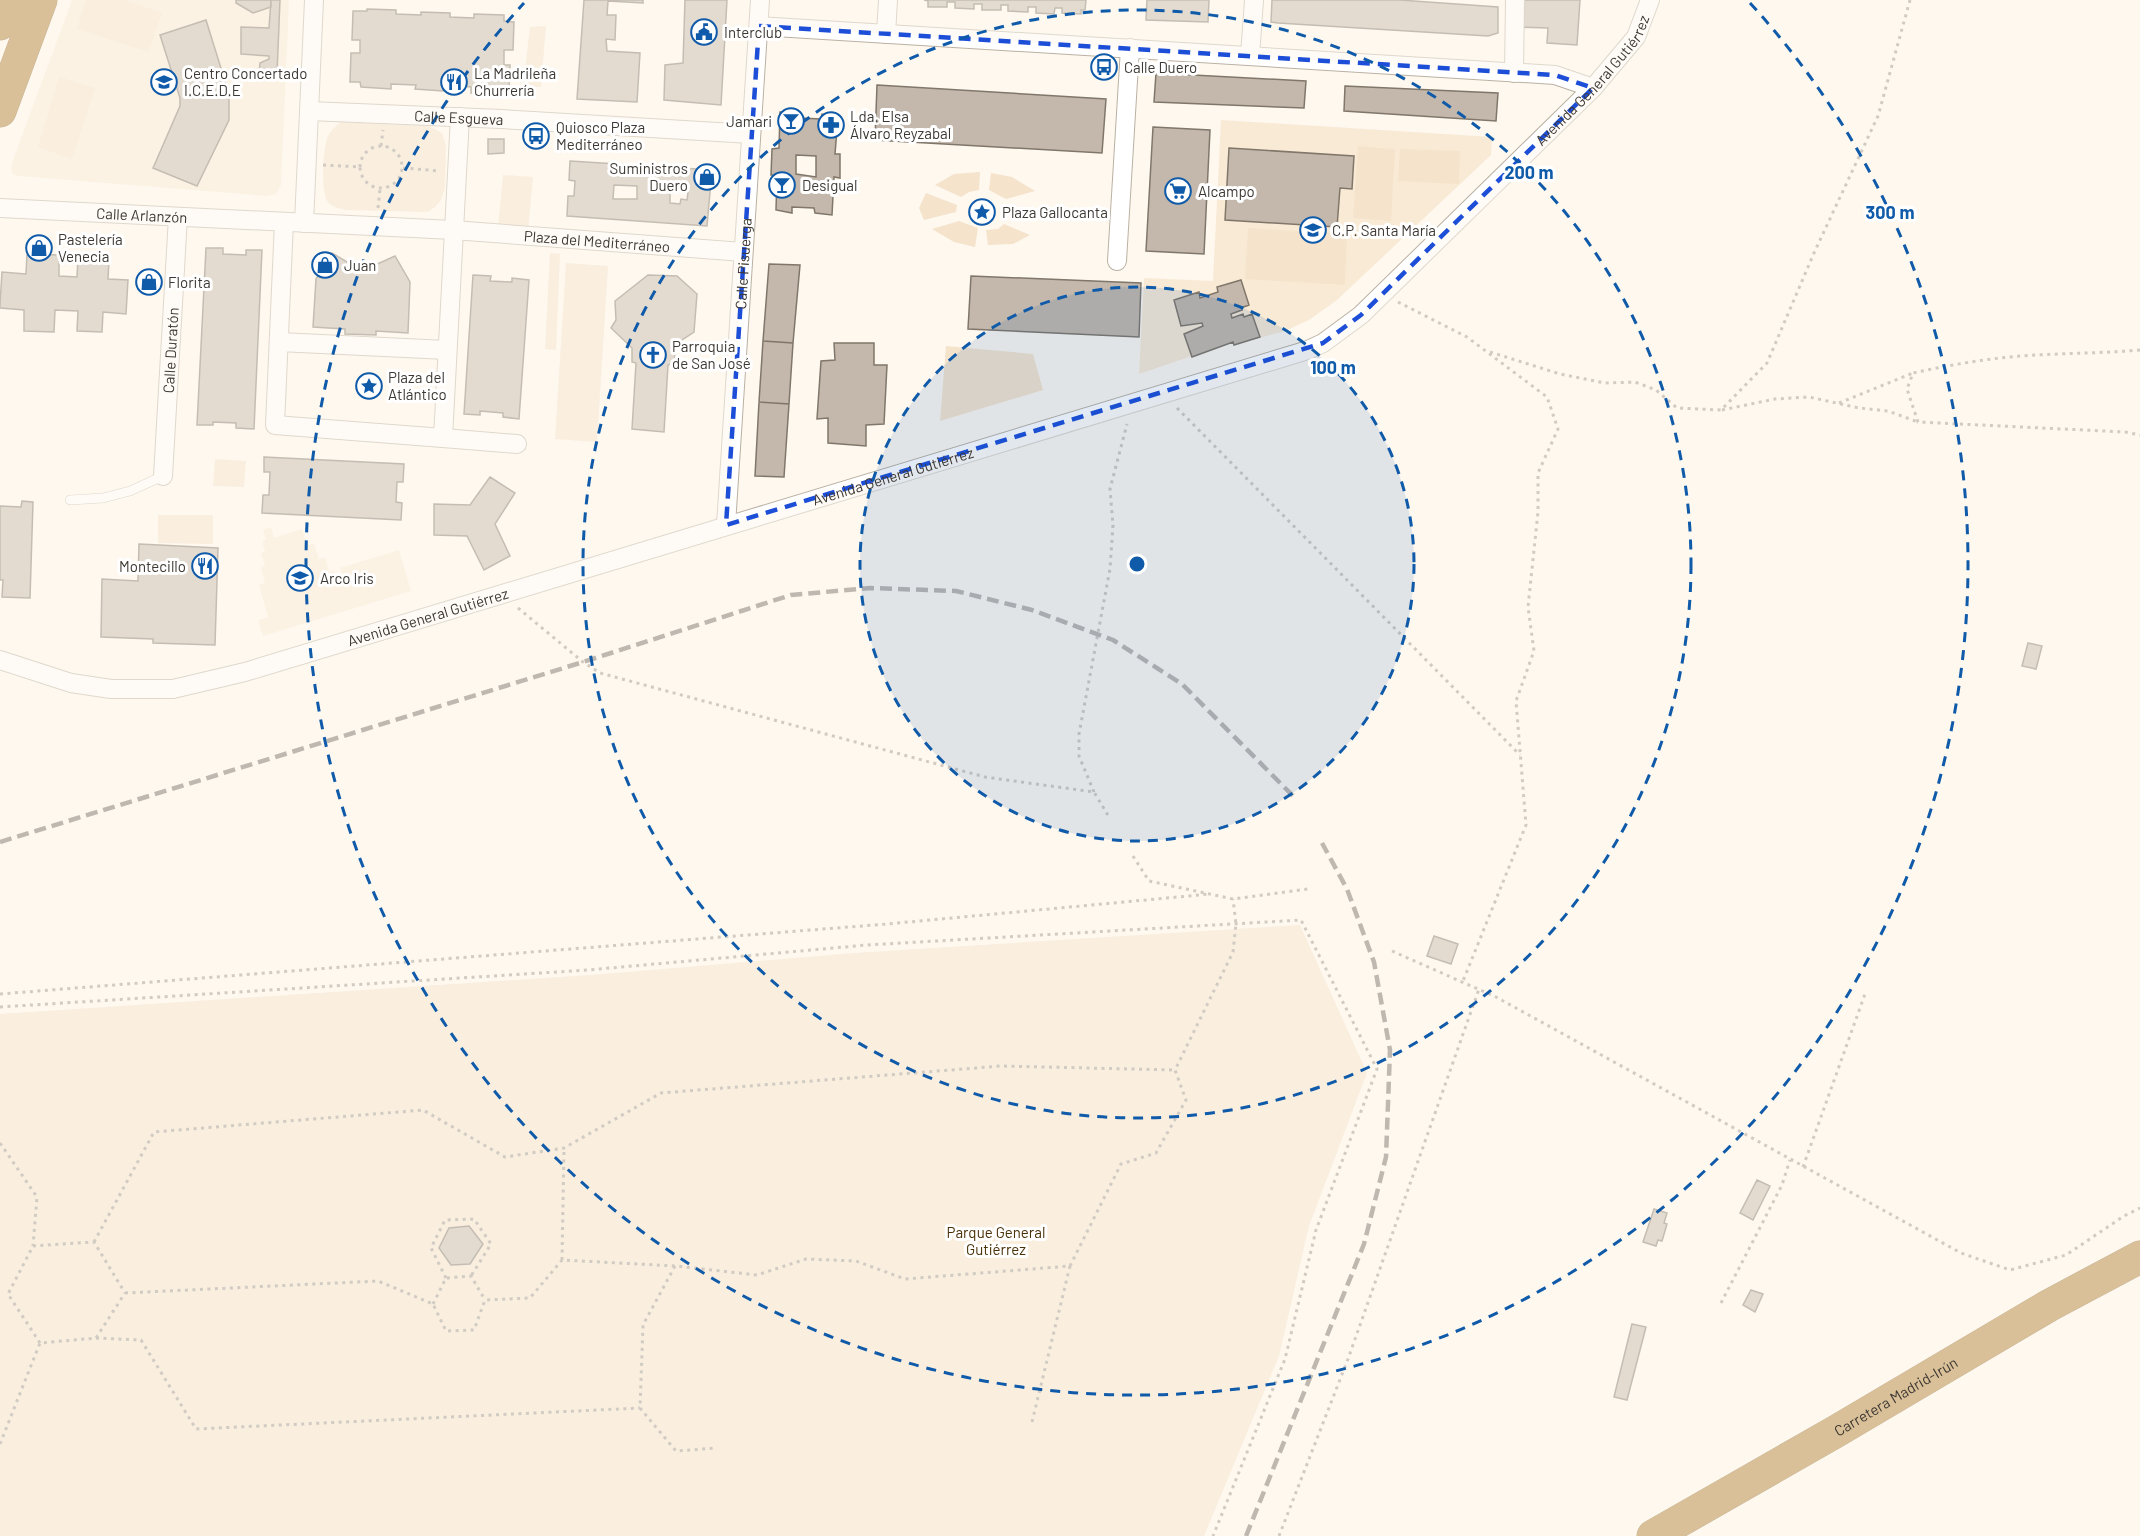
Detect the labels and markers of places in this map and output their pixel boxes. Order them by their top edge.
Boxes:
public building icon: Interclub [689,17,719,47]
place label: Interclub [724,23,782,41]
bus stop icon: Calle Duero [1089,52,1119,82]
place label: Calle Duero [1124,58,1197,76]
place label: Centro Concertado I.C.E.D.E [184,64,307,99]
place label: La Madrileña Churrería [474,64,556,99]
school or university icon: Centro Concertado I.C.E.D.E [149,67,179,97]
restaurant icon: La Madrileña Churrería [439,67,469,97]
bar icon: Jamari [776,106,806,136]
place label: Lda. Elsa Álvaro Reyzabal [850,107,951,142]
pharmacy icon: Lda. Elsa Álvaro Reyzabal [816,110,846,140]
place label: Jamari [726,112,772,130]
place label: Quiosco Plaza Mediterráneo [556,118,645,153]
bus stop icon: Quiosco Plaza Mediterráneo [521,121,551,151]
place label: Suministros Duero [610,159,688,194]
shop icon: Suministros Duero [692,162,722,192]
bar icon: Desigual [767,170,797,200]
place label: Desigual [802,176,857,194]
supermarket icon: Alcampo [1163,176,1193,206]
place label: Alcampo [1198,182,1255,200]
place icon: Plaza Gallocanta [967,197,997,227]
place label: Plaza Gallocanta [1002,203,1108,221]
school or university icon: C.P. Santa María [1298,215,1328,245]
place label: C.P. Santa María [1332,221,1436,239]
place label: Pastelería Venecia [58,230,123,265]
shop icon: Pastelería Venecia [24,233,54,263]
shop icon: Juan [310,250,340,280]
place label: Juan [344,256,376,274]
shop icon: Florita [134,267,164,297]
place label: Florita [168,273,211,291]
place label: Parroquia de San José [672,337,751,372]
church icon: Parroquia de San José [638,340,668,370]
place label: Plaza del Atlántico [388,368,447,403]
place icon: Plaza del Atlántico [354,371,384,401]
restaurant icon: Montecillo [190,551,220,581]
centre of rings [1127,554,1147,574]
place label: Montecillo [119,557,186,575]
school or university icon: Arco Iris [285,563,315,593]
place label: Arco Iris [320,569,374,587]

